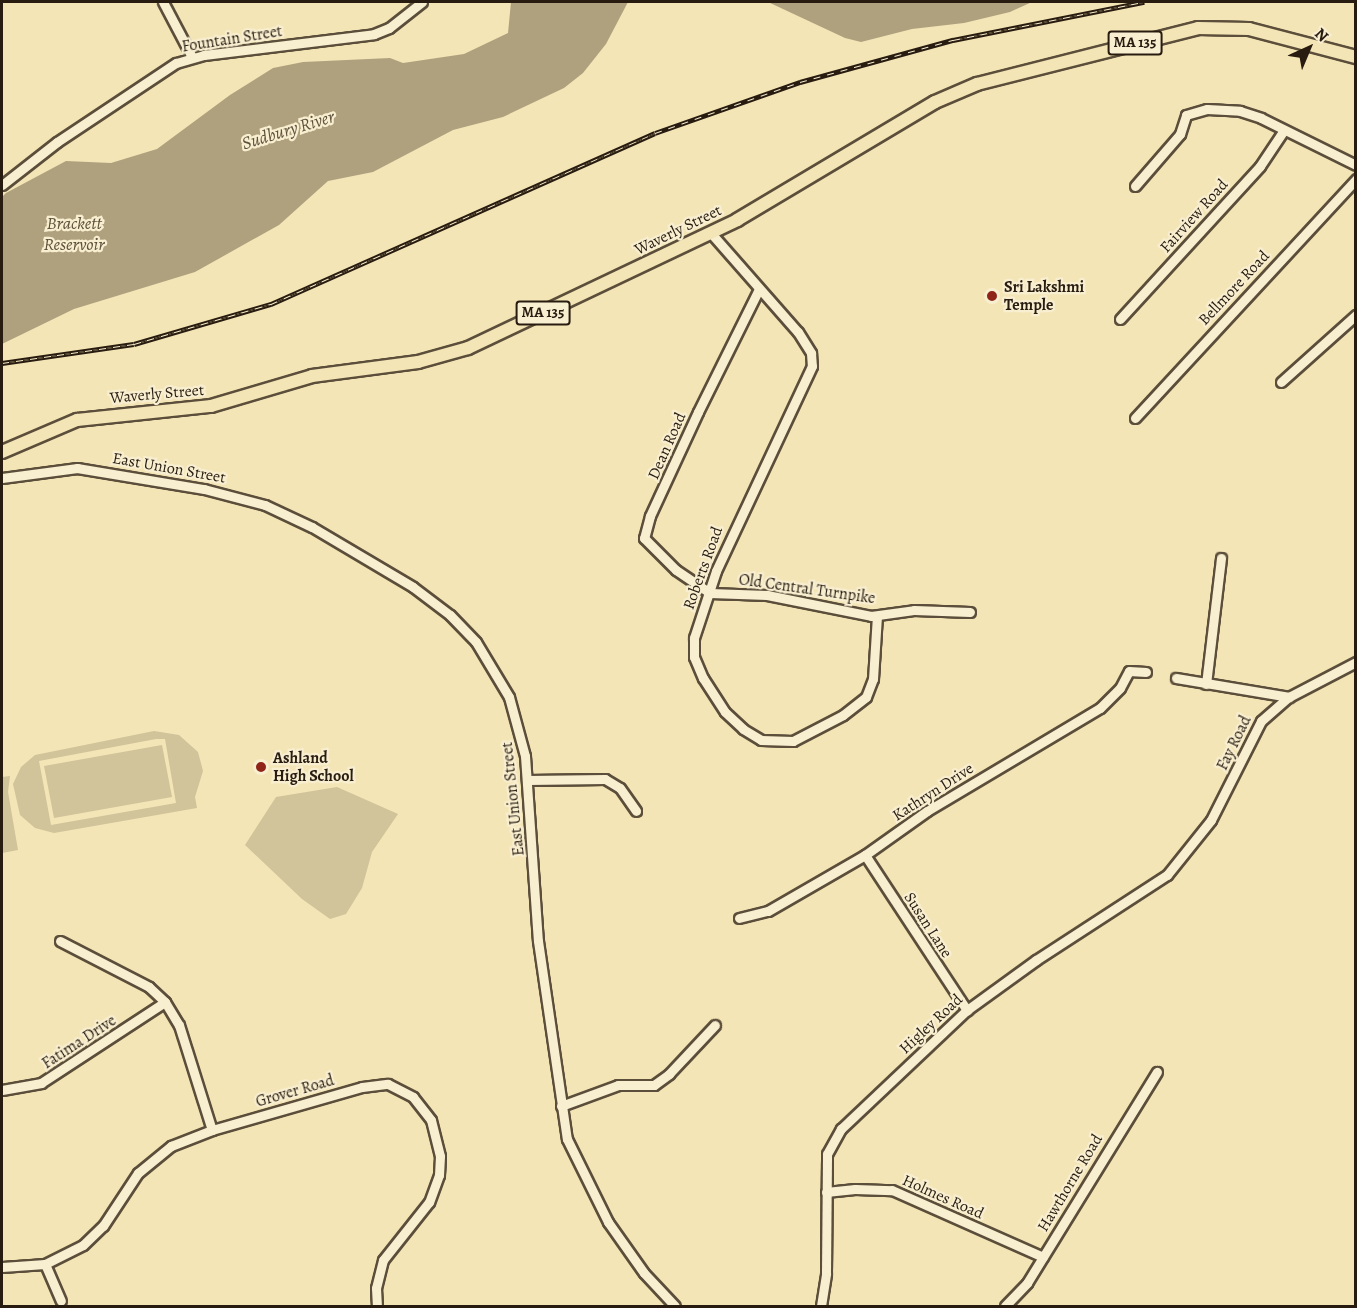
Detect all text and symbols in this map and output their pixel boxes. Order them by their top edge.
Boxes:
north arrow [1279,18,1339,78]
street label: Fountain Street [180,22,284,56]
text: N [1310,23,1333,47]
road number: MA 135 [1106,31,1164,55]
water label: Sudbury River [239,106,337,154]
street label: Fairview Road [1156,175,1232,257]
street label: Waverly Street [631,201,725,259]
water label: Brackett Reservoir [43,213,105,256]
street label: Bellmore Road [1194,247,1274,329]
place label: Sri Lakshmi Temple [1004,277,1084,315]
marker: Sri Lakshmi Temple [985,289,999,303]
road number: MA 135 [514,301,572,325]
street label: Waverly Street [109,380,205,408]
street label: Dean Road [644,410,690,482]
street label: East Union Street [111,449,227,487]
street label: Roberts Road [679,524,727,612]
street label: Old Central Turnpike [737,570,877,608]
street label: Fay Road [1213,713,1255,773]
street label: East Union Street [497,741,529,857]
place label: Ashland High School [273,748,354,786]
street label: Kathryn Drive [889,759,977,825]
marker: Ashland High School [254,760,268,774]
street label: Susan Lane [900,889,956,961]
street label: Higley Road [896,990,966,1058]
street label: Fatima Drive [38,1011,120,1073]
street label: Grover Road [254,1071,336,1111]
street label: Hawthorne Road [1033,1131,1107,1235]
street label: Holmes Road [899,1171,987,1223]

